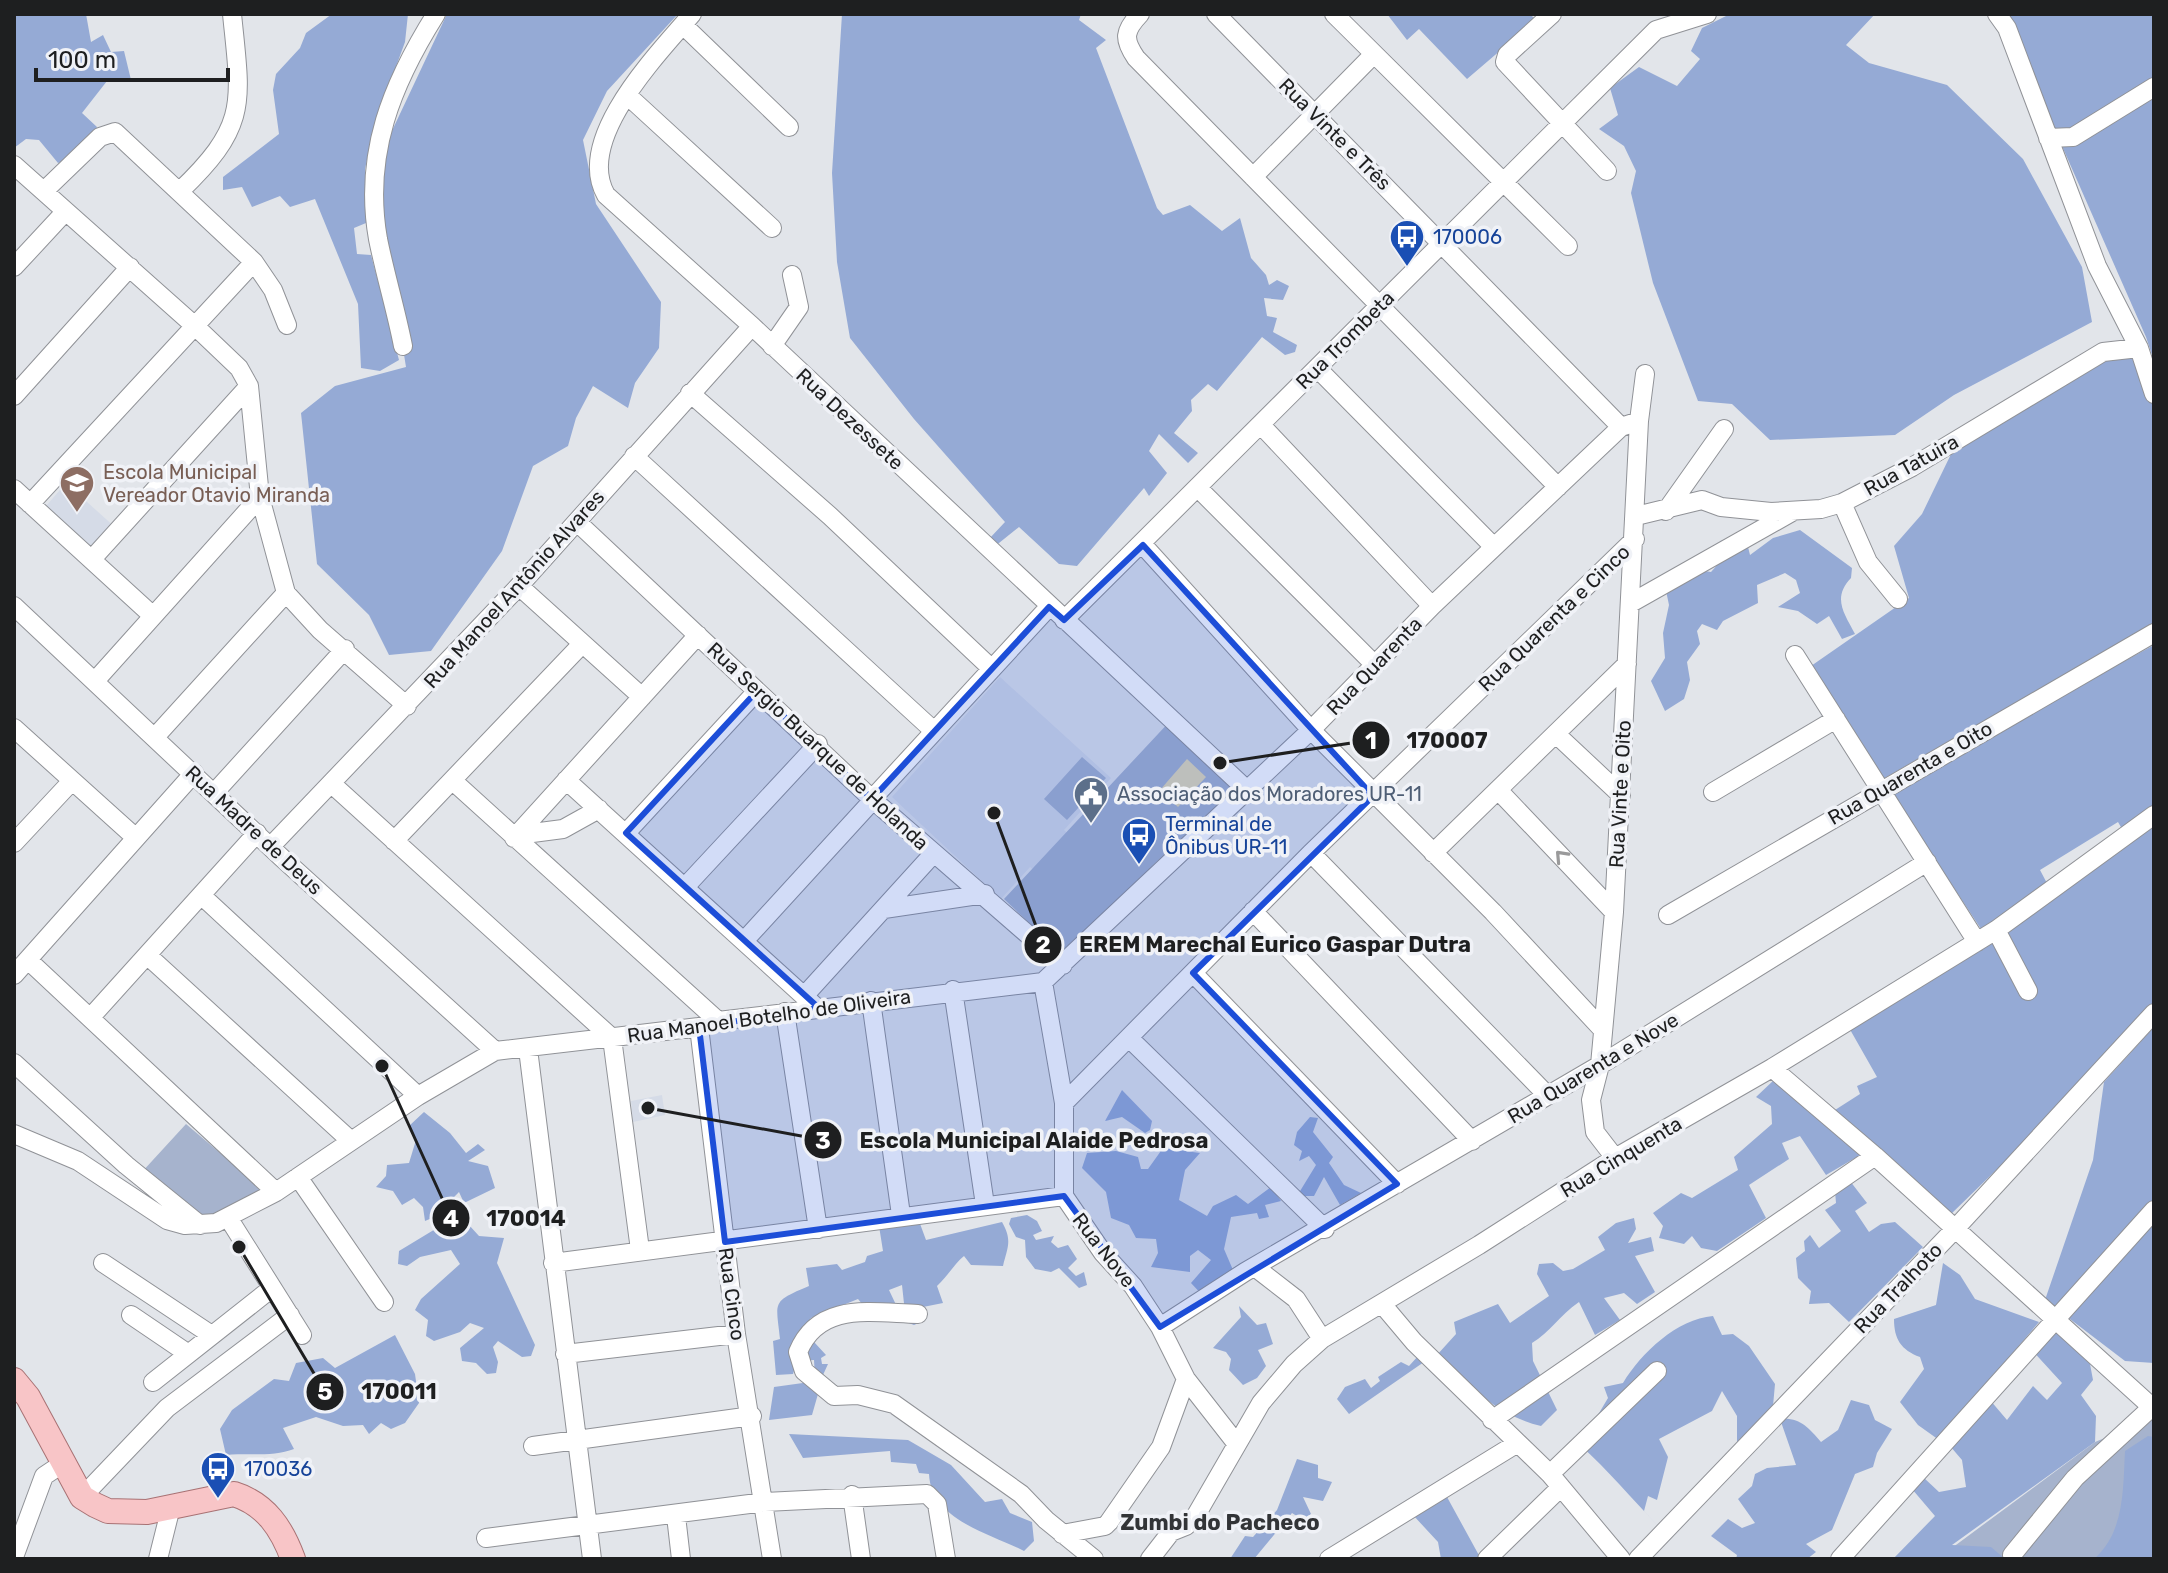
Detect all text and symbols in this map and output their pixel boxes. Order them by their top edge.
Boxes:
scale bar [36,32,228,82]
text: 100 m [48,46,116,74]
street label: Rua Vinte e Três [1274,73,1396,195]
bus stop icon: 170006 [1388,218,1426,268]
place label: 170006 [1433,225,1502,249]
street label: Rua Trombeta [1291,286,1399,394]
street label: Rua Dezessete [791,363,909,475]
street label: Rua Tatuira [1860,429,1962,501]
place label: Escola Municipal Vereador Otavio Miranda [103,460,330,507]
school or university icon: Escola Municipal Vereador Otavio Miranda [58,464,96,514]
street label: Rua Manoel Antônio Alvares [419,485,609,693]
street label: Rua Quarenta e Cinco [1473,540,1635,696]
street label: Rua Quarenta [1321,612,1427,720]
street label: Rua Sergio Buarque de Holanda [702,637,934,855]
street label: Rua Quarenta e Oito [1824,716,1996,830]
callout: 170007 [1351,717,1504,763]
street label: Rua Vinte e Oito [1604,719,1636,869]
text: 1 [1365,727,1377,755]
text: 170007 [1406,727,1488,754]
street label: Rua Madre de Deus [180,760,328,900]
public building icon: Associação dos Moradores UR-11 [1072,775,1110,825]
place label: Associação dos Moradores UR-11 [1117,782,1422,806]
place label: Terminal de Ônibus UR-11 [1165,812,1287,859]
bus stop icon: Terminal de Ônibus UR-11 [1120,816,1158,866]
one-way arrow [1555,851,1570,865]
callout: EREM Marechal Eurico Gaspar Dutra [1023,922,1487,968]
text: 2 [1035,931,1051,959]
text: EREM Marechal Eurico Gaspar Dutra [1079,931,1471,958]
street label: Rua Manoel Botelho de Oliveira [626,984,912,1048]
street label: Rua Quarenta e Nove [1503,1007,1683,1129]
street label: Rua Cinquenta [1556,1111,1686,1203]
callout: Escola Municipal Alaide Pedrosa [803,1117,1225,1163]
text: 3 [815,1127,831,1155]
text: Escola Municipal Alaide Pedrosa [859,1127,1209,1154]
callout: 170014 [431,1195,582,1241]
text: 4 [443,1205,459,1233]
text: 170014 [486,1205,566,1232]
street label: Rua Nove [1067,1208,1141,1292]
street label: Rua Tralhoto [1849,1238,1947,1338]
street label: Rua Cinco [714,1246,750,1342]
callout: 170011 [305,1369,452,1415]
text: 5 [317,1378,333,1406]
text: 170011 [361,1378,437,1405]
bus stop icon: 170036 [199,1450,237,1500]
place label: 170036 [244,1457,312,1481]
district label: Zumbi do Pacheco [1120,1509,1320,1536]

